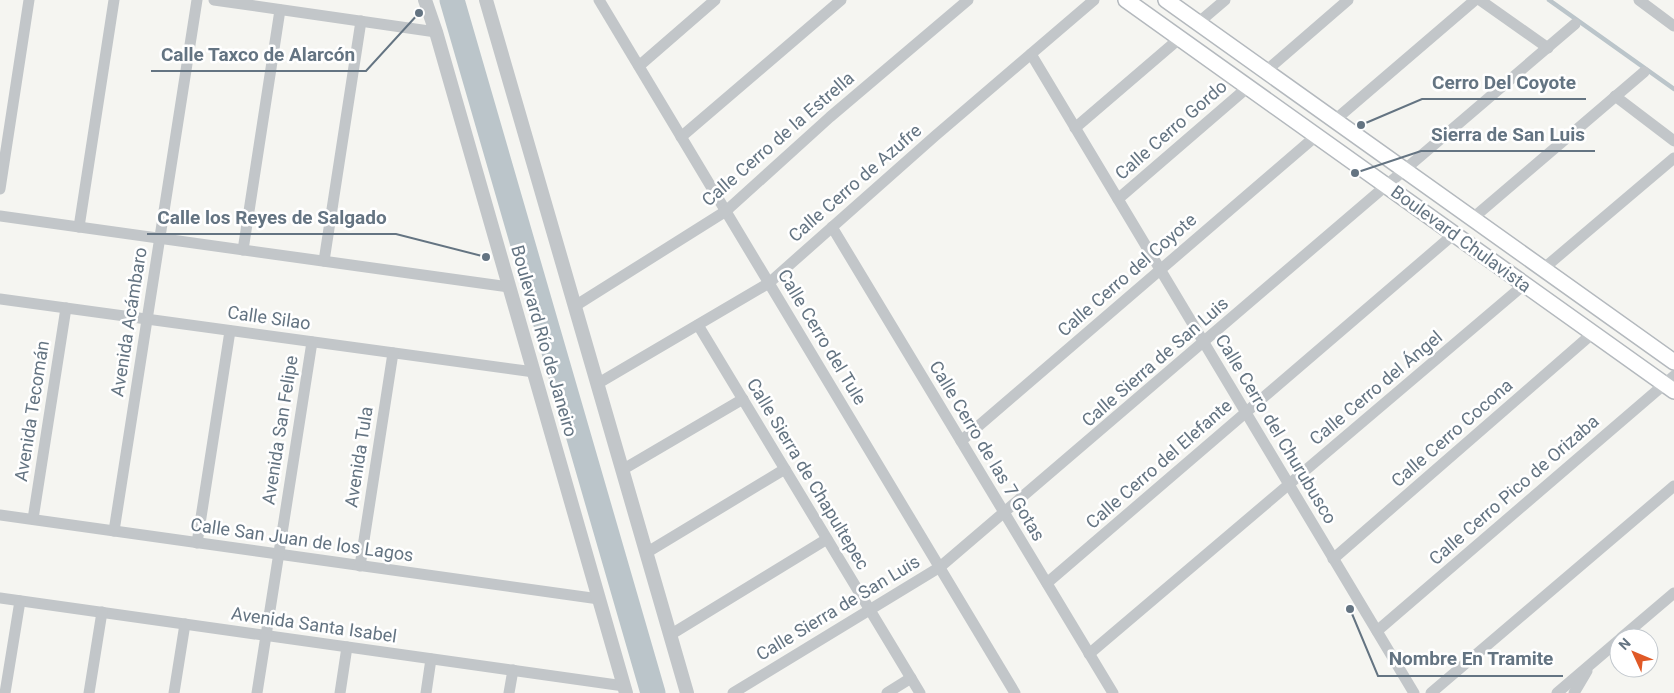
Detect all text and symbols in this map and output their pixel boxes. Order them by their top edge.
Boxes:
callout: Calle Taxco de Alarcón [151,37,366,71]
text: Calle Taxco de Alarcón [161,43,355,66]
callout: Cerro Del Coyote [1422,65,1586,99]
street label: Calle Cerro de la Estrella [697,67,858,210]
text: Cerro Del Coyote [1432,71,1576,94]
street label: Calle Cerro Gordo [1111,75,1231,184]
callout: Sierra de San Luis [1421,117,1595,151]
street label: Calle Cerro de Azufre [784,119,925,246]
text: Sierra de San Luis [1431,123,1585,146]
street label: Boulevard Chulavista [1387,181,1535,296]
callout: Calle los Reyes de Salgado [147,200,396,234]
text: Calle los Reyes de Salgado [157,206,387,229]
street label: Calle Cerro del Coyote [1053,209,1200,341]
street label: Boulevard Río de Janeiro [507,243,582,439]
street label: Avenida Acámbaro [106,246,151,398]
street label: Calle Cerro del Tule [774,265,871,408]
street label: Calle Sierra de San Luis [1077,292,1232,431]
street label: Calle Silao [226,301,312,334]
street label: Calle Cerro del Ángel [1305,326,1446,449]
street label: Calle Cerro del Churubusco [1211,330,1341,527]
street label: Avenida Tecomán [10,339,53,483]
street label: Avenida San Felipe [257,354,302,506]
street label: Calle Cerro de las 7 Gotas [925,357,1050,545]
street label: Calle Sierra de Chapultepec [743,374,874,573]
street label: Calle Cerro Cocona [1387,374,1517,491]
street label: Calle Cerro del Elefante [1081,395,1236,533]
street label: Avenida Tula [340,405,377,509]
street label: Calle Cerro Pico de Orizaba [1425,410,1603,569]
street label: Calle San Juan de los Lagos [189,513,415,566]
street label: Calle Sierra de San Luis [752,550,923,665]
street label: Avenida Santa Isabel [230,603,398,647]
north arrow [1609,628,1659,678]
text: N [1615,635,1634,653]
callout: Nombre En Tramite [1378,642,1563,676]
text: Nombre En Tramite [1389,647,1553,670]

